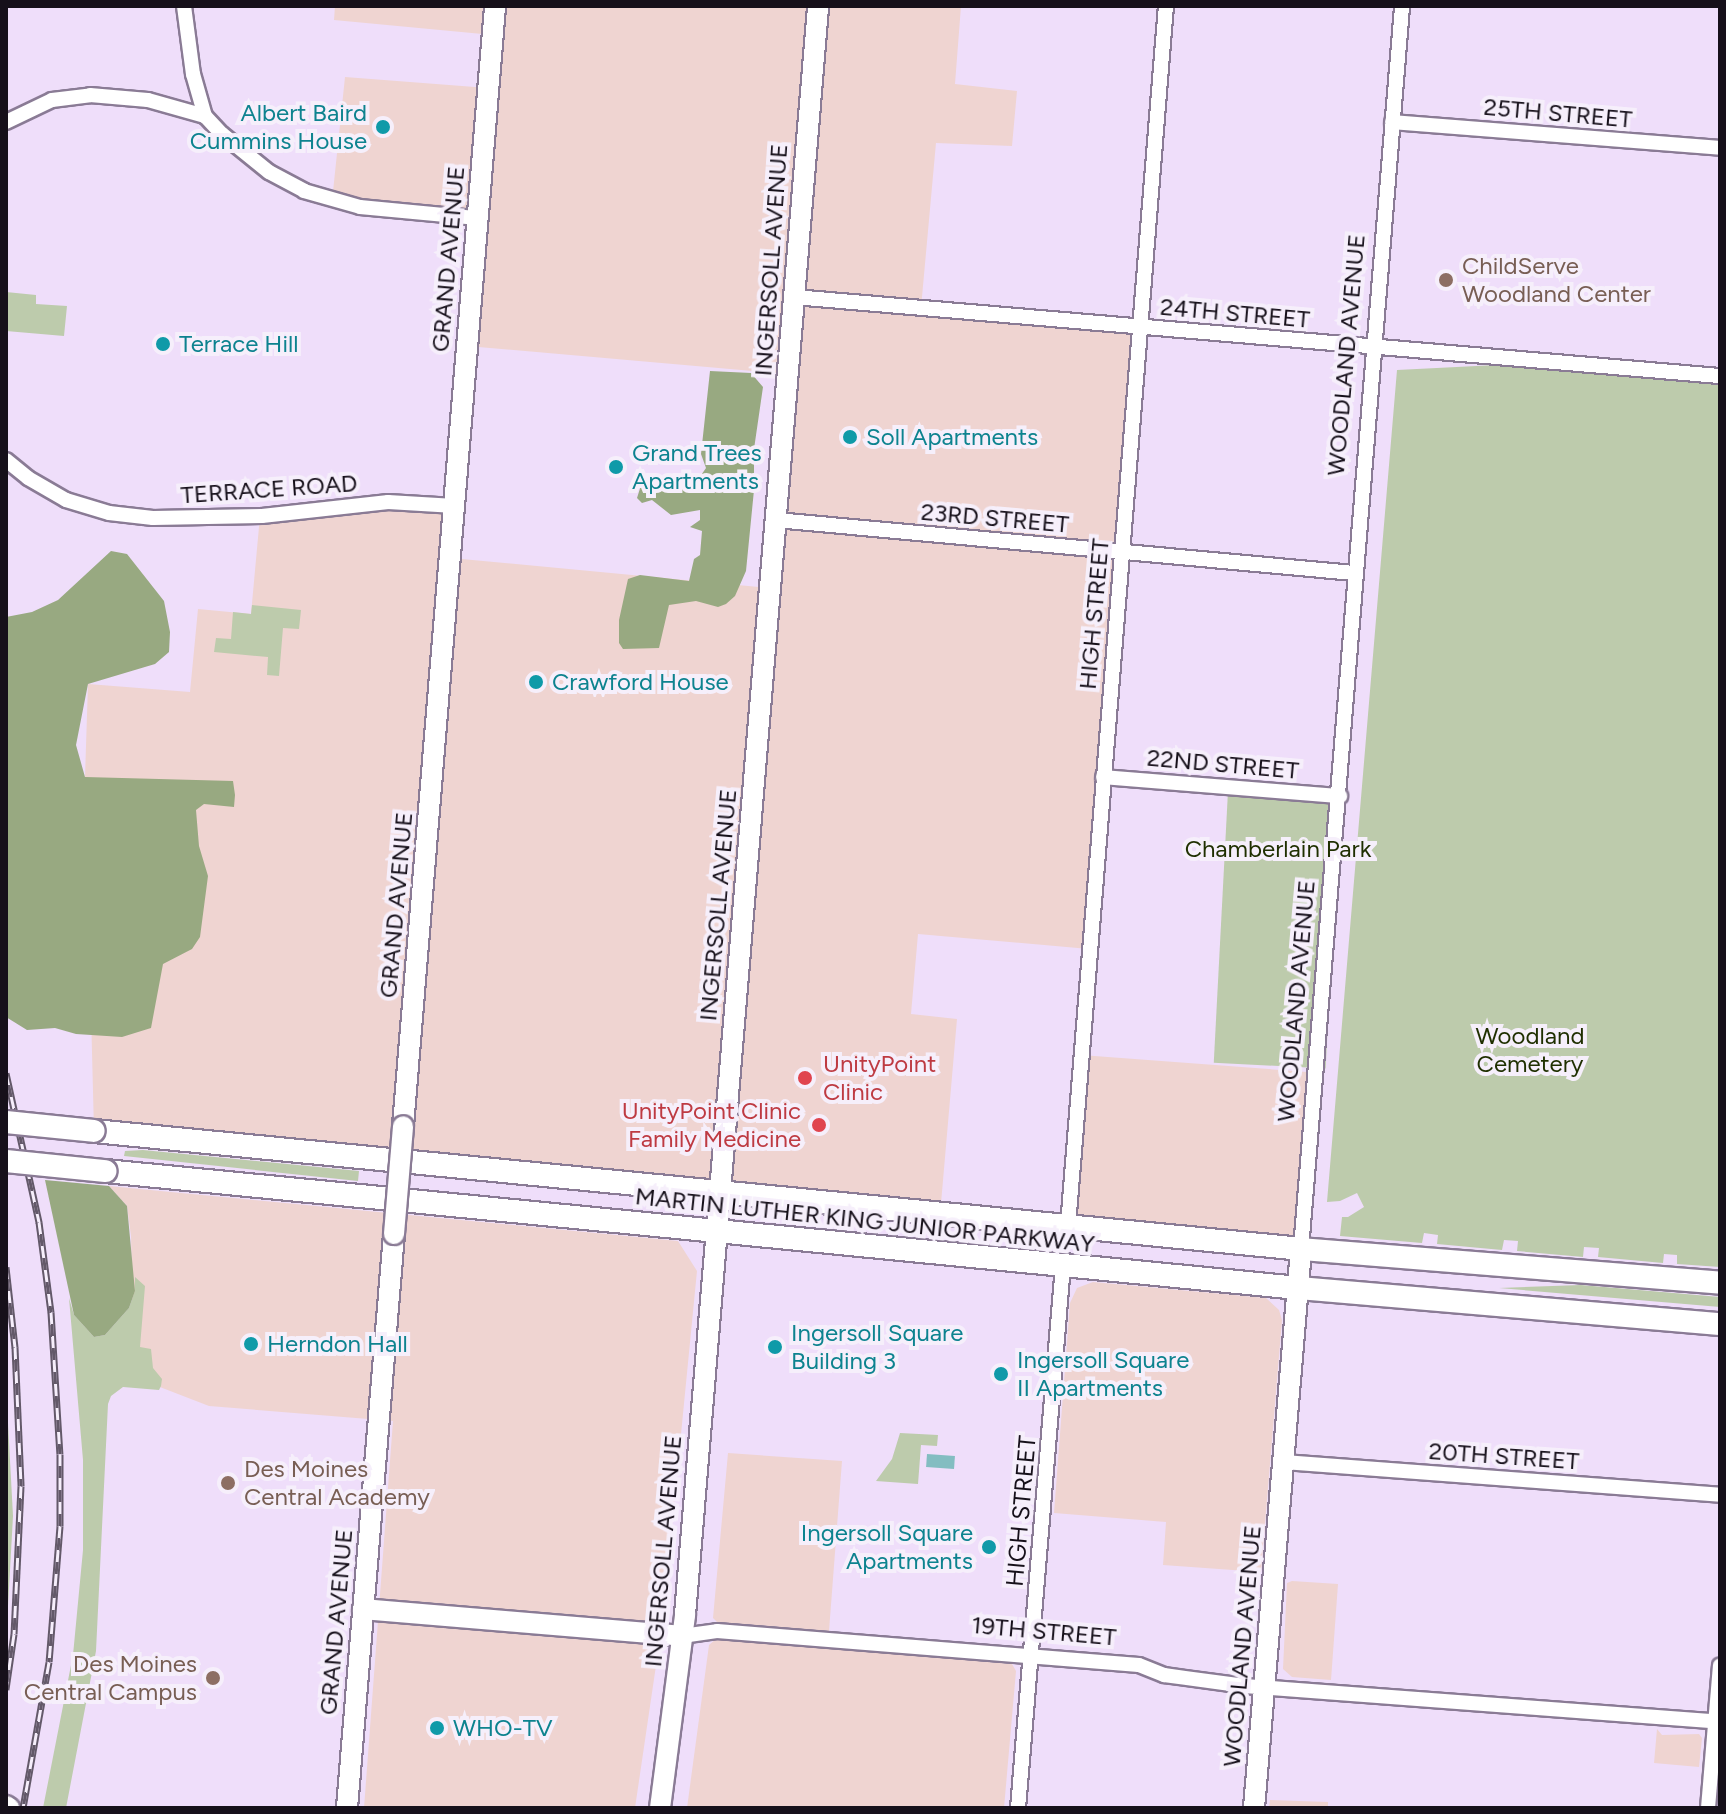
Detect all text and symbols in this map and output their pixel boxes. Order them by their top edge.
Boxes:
street label: 25TH STREET [1482,92,1634,134]
place label: Albert Baird Cummins House [190,99,367,155]
marker: Albert Baird Cummins House [374,118,392,136]
street label: INGERSOLL AVENUE [749,143,793,377]
street label: GRAND AVENUE [426,165,470,353]
street label: WOODLAND AVENUE [1321,233,1371,477]
place label: ChildServe Woodland Center [1462,252,1651,308]
marker: ChildServe Woodland Center [1437,271,1455,289]
street label: 24TH STREET [1159,292,1311,334]
place label: Terrace Hill [179,330,299,358]
marker: Terrace Hill [154,335,172,353]
place label: Soll Apartments [866,423,1038,451]
marker: Soll Apartments [841,428,859,446]
place label: Grand Trees Apartments [632,439,762,495]
marker: Grand Trees Apartments [607,458,625,476]
street label: TERRACE ROAD [180,468,358,510]
street label: 23RD STREET [920,497,1070,539]
street label: HIGH STREET [1073,537,1115,691]
place label: Crawford House [552,668,729,696]
marker: Crawford House [527,673,545,691]
street label: 22ND STREET [1146,743,1300,785]
street label: INGERSOLL AVENUE [694,788,742,1022]
street label: GRAND AVENUE [374,811,418,999]
park label: Chamberlain Park [1185,835,1371,863]
street label: WOODLAND AVENUE [1271,879,1321,1123]
park label: Woodland Cemetery [1476,1022,1584,1078]
place label: UnityPoint Clinic [823,1050,936,1106]
marker: UnityPoint Clinic [794,1067,816,1089]
place label: UnityPoint Clinic Family Medicine [622,1097,801,1153]
marker: UnityPoint Clinic Family Medicine [808,1114,830,1136]
street label: MARTIN LUTHER KING JUNIOR PARKWAY [634,1182,1096,1258]
place label: Ingersoll Square Building 3 [791,1319,963,1375]
place label: Herndon Hall [267,1330,408,1358]
marker: Herndon Hall [242,1335,260,1353]
marker: Ingersoll Square Building 3 [766,1338,784,1356]
place label: Ingersoll Square II Apartments [1017,1346,1189,1402]
marker: Ingersoll Square II Apartments [992,1365,1010,1383]
street label: INGERSOLL AVENUE [639,1434,687,1668]
street label: HIGH STREET [1000,1434,1042,1588]
street label: 20TH STREET [1428,1436,1580,1476]
place label: Des Moines Central Academy [244,1455,430,1511]
marker: Des Moines Central Academy [219,1474,237,1492]
place label: Ingersoll Square Apartments [801,1519,973,1575]
street label: WOODLAND AVENUE [1217,1524,1267,1768]
street label: GRAND AVENUE [314,1528,358,1716]
marker: Ingersoll Square Apartments [980,1538,998,1556]
street label: 19TH STREET [970,1610,1118,1652]
place label: Des Moines Central Campus [24,1650,197,1706]
marker: Des Moines Central Campus [204,1669,222,1687]
place label: WHO-TV [453,1714,553,1742]
marker: WHO-TV [428,1719,446,1737]

